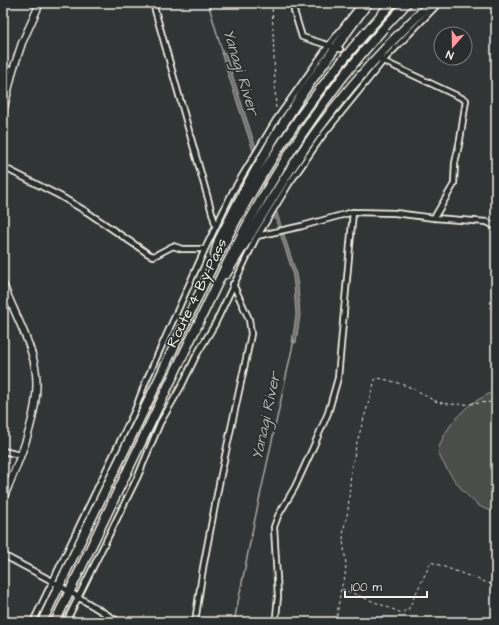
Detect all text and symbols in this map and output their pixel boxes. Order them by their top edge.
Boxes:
water label: Yanagi River [216,26,265,120]
north arrow [433,26,473,66]
text: N [444,47,456,63]
street label: Route 4 By-Pass [161,235,234,352]
water label: Yanagi River [246,368,287,462]
scale bar [345,573,427,599]
text: 100 m [351,579,382,596]

